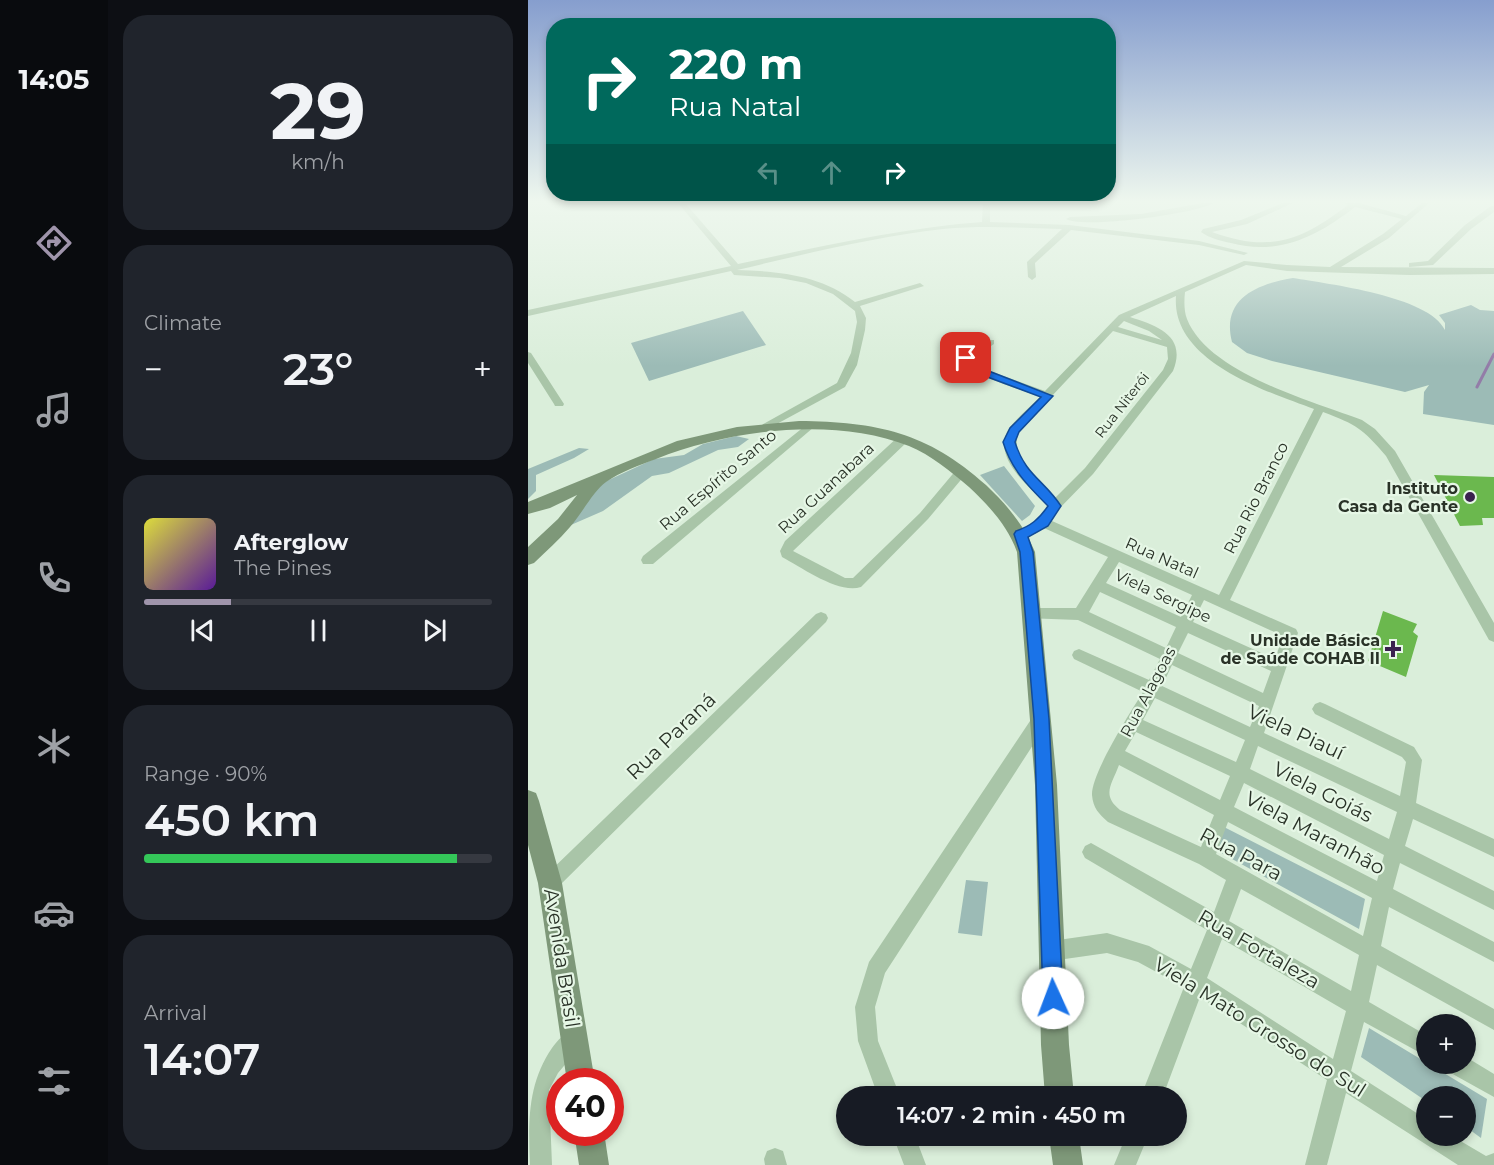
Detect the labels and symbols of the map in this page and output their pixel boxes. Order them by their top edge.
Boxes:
pin [940,332,991,383]
street label: Rua Niterói [1091,369,1153,441]
street label: Rua Espírito Santo [656,426,780,534]
street label: Rua Guanabara [774,439,878,537]
street label: Rua Rio Branco [1220,439,1292,557]
place label: Instituto Casa da Gente [1338,479,1458,516]
marker: Instituto Casa da Gente [1463,490,1477,504]
street label: Rua Natal [1122,533,1202,583]
street label: Viela Sergipe [1112,565,1214,627]
place label: Unidade Básica de Saúde COHAB II [1220,631,1380,668]
marker: Unidade Básica de Saúde COHAB II [1384,640,1402,658]
street label: Rua Alagoas [1116,644,1180,740]
street label: Rua Paraná [621,687,721,785]
street label: Viela Piauí [1244,699,1350,766]
street label: Viela Goiás [1269,757,1377,827]
street label: Viela Maranhão [1241,786,1389,880]
street label: Rua Para [1196,822,1286,886]
street label: Avenida Brasil [539,887,585,1029]
street label: Rua Fortaleza [1194,904,1324,994]
street label: Viela Mato Grosso do Sul [1150,952,1370,1102]
position arrow [1021,966,1085,1030]
speed limit sign: 40 [546,1068,624,1146]

